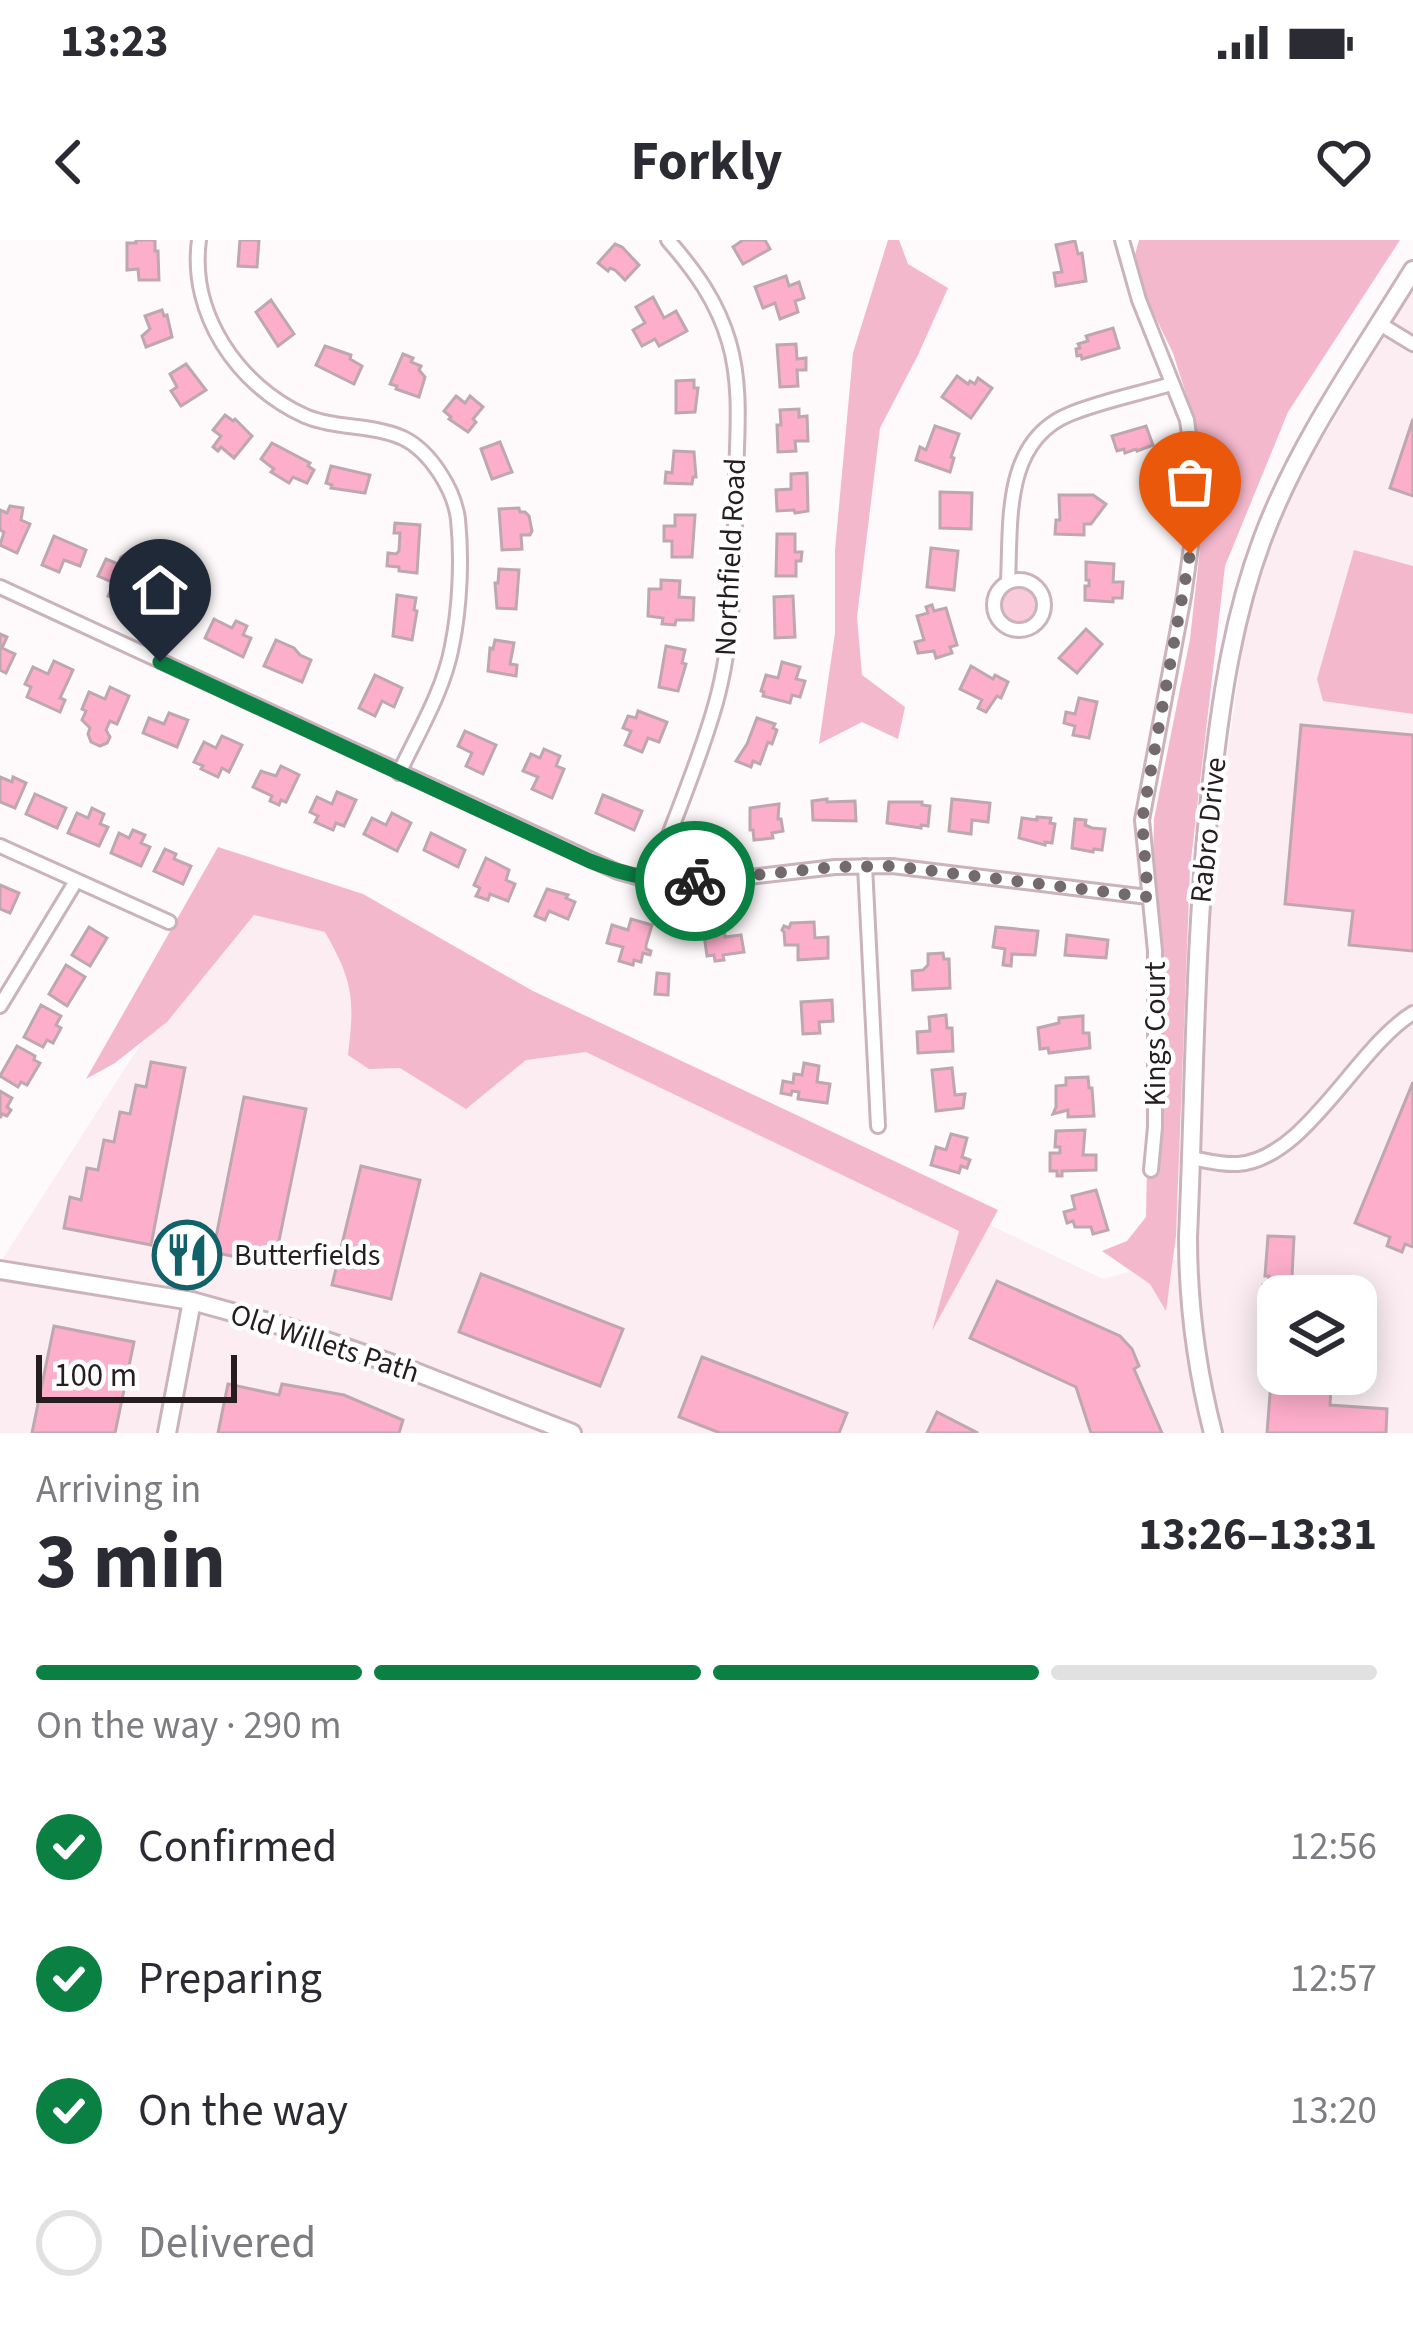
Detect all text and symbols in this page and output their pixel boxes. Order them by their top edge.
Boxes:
text: 13:23 [60,10,169,74]
text: Forkly [631,124,782,201]
icon: back [36,129,102,195]
icon: heart [1311,129,1377,195]
pin [1139,431,1241,554]
icon: bag [1157,449,1223,515]
street label: Northfield Road [704,457,757,657]
pin [109,539,211,662]
icon: home [127,557,193,623]
street label: Rabro Drive [1179,755,1238,905]
courier [635,821,755,941]
icon: bike [662,848,728,914]
street label: Kings Court [1134,961,1177,1107]
restaurant icon: Butterfields [152,1220,222,1290]
place label: Butterfields [234,1234,380,1277]
map controls [1257,1275,1377,1395]
button: layers [1257,1275,1377,1395]
street label: Old Willets Path [225,1293,425,1394]
scale bar [36,1349,237,1402]
text: 100 m [54,1352,137,1399]
text: Arriving in [36,1462,201,1518]
text: 13:26–13:31 [1138,1503,1377,1567]
text: 3 min [36,1507,226,1618]
text: On the way · 290 m [36,1698,342,1754]
icon: check [36,1814,102,1880]
text: Confirmed [138,1815,337,1879]
text: 12:56 [1290,1819,1377,1875]
icon: check [36,1946,102,2012]
text: Preparing [138,1947,322,2011]
text: 12:57 [1290,1951,1377,2007]
icon: check [36,2078,102,2144]
text: On the way [138,2079,348,2143]
text: 13:20 [1290,2083,1377,2139]
text: Delivered [138,2211,316,2275]

